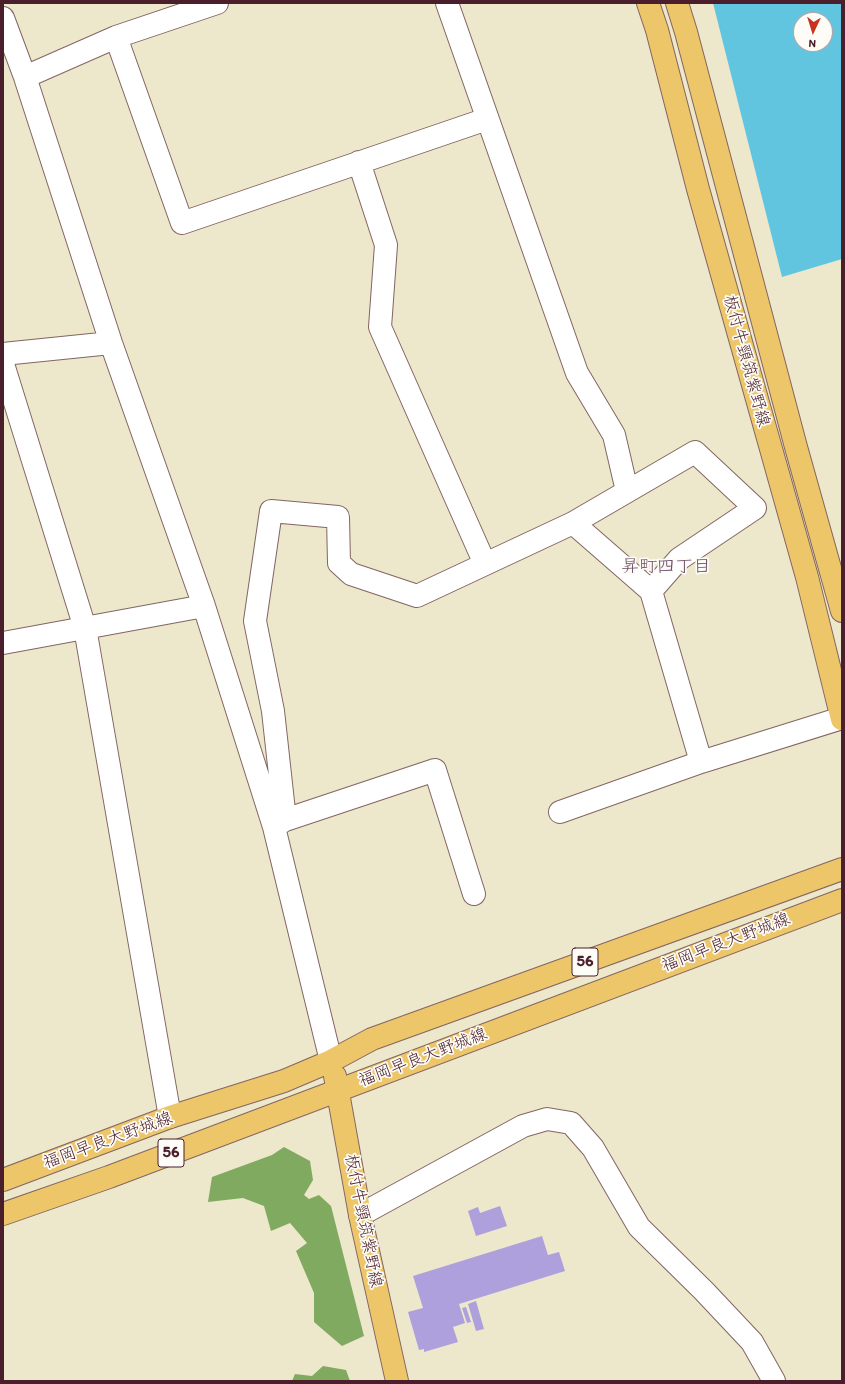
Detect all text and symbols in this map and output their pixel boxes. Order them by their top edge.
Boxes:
north arrow [793,12,833,52]
text: N [808,37,816,50]
street label: 板付牛頸筑紫野線 [719,293,773,429]
district label: 昇町四丁目 [621,556,711,578]
street label: 福岡早良大野城線 [659,909,793,977]
road number: 56 [572,948,598,976]
street label: 福岡早良大野城線 [356,1024,490,1092]
street label: 福岡早良大野城線 [41,1108,175,1174]
road number: 56 [158,1139,184,1167]
street label: 板付牛頸筑紫野線 [340,1152,386,1290]

